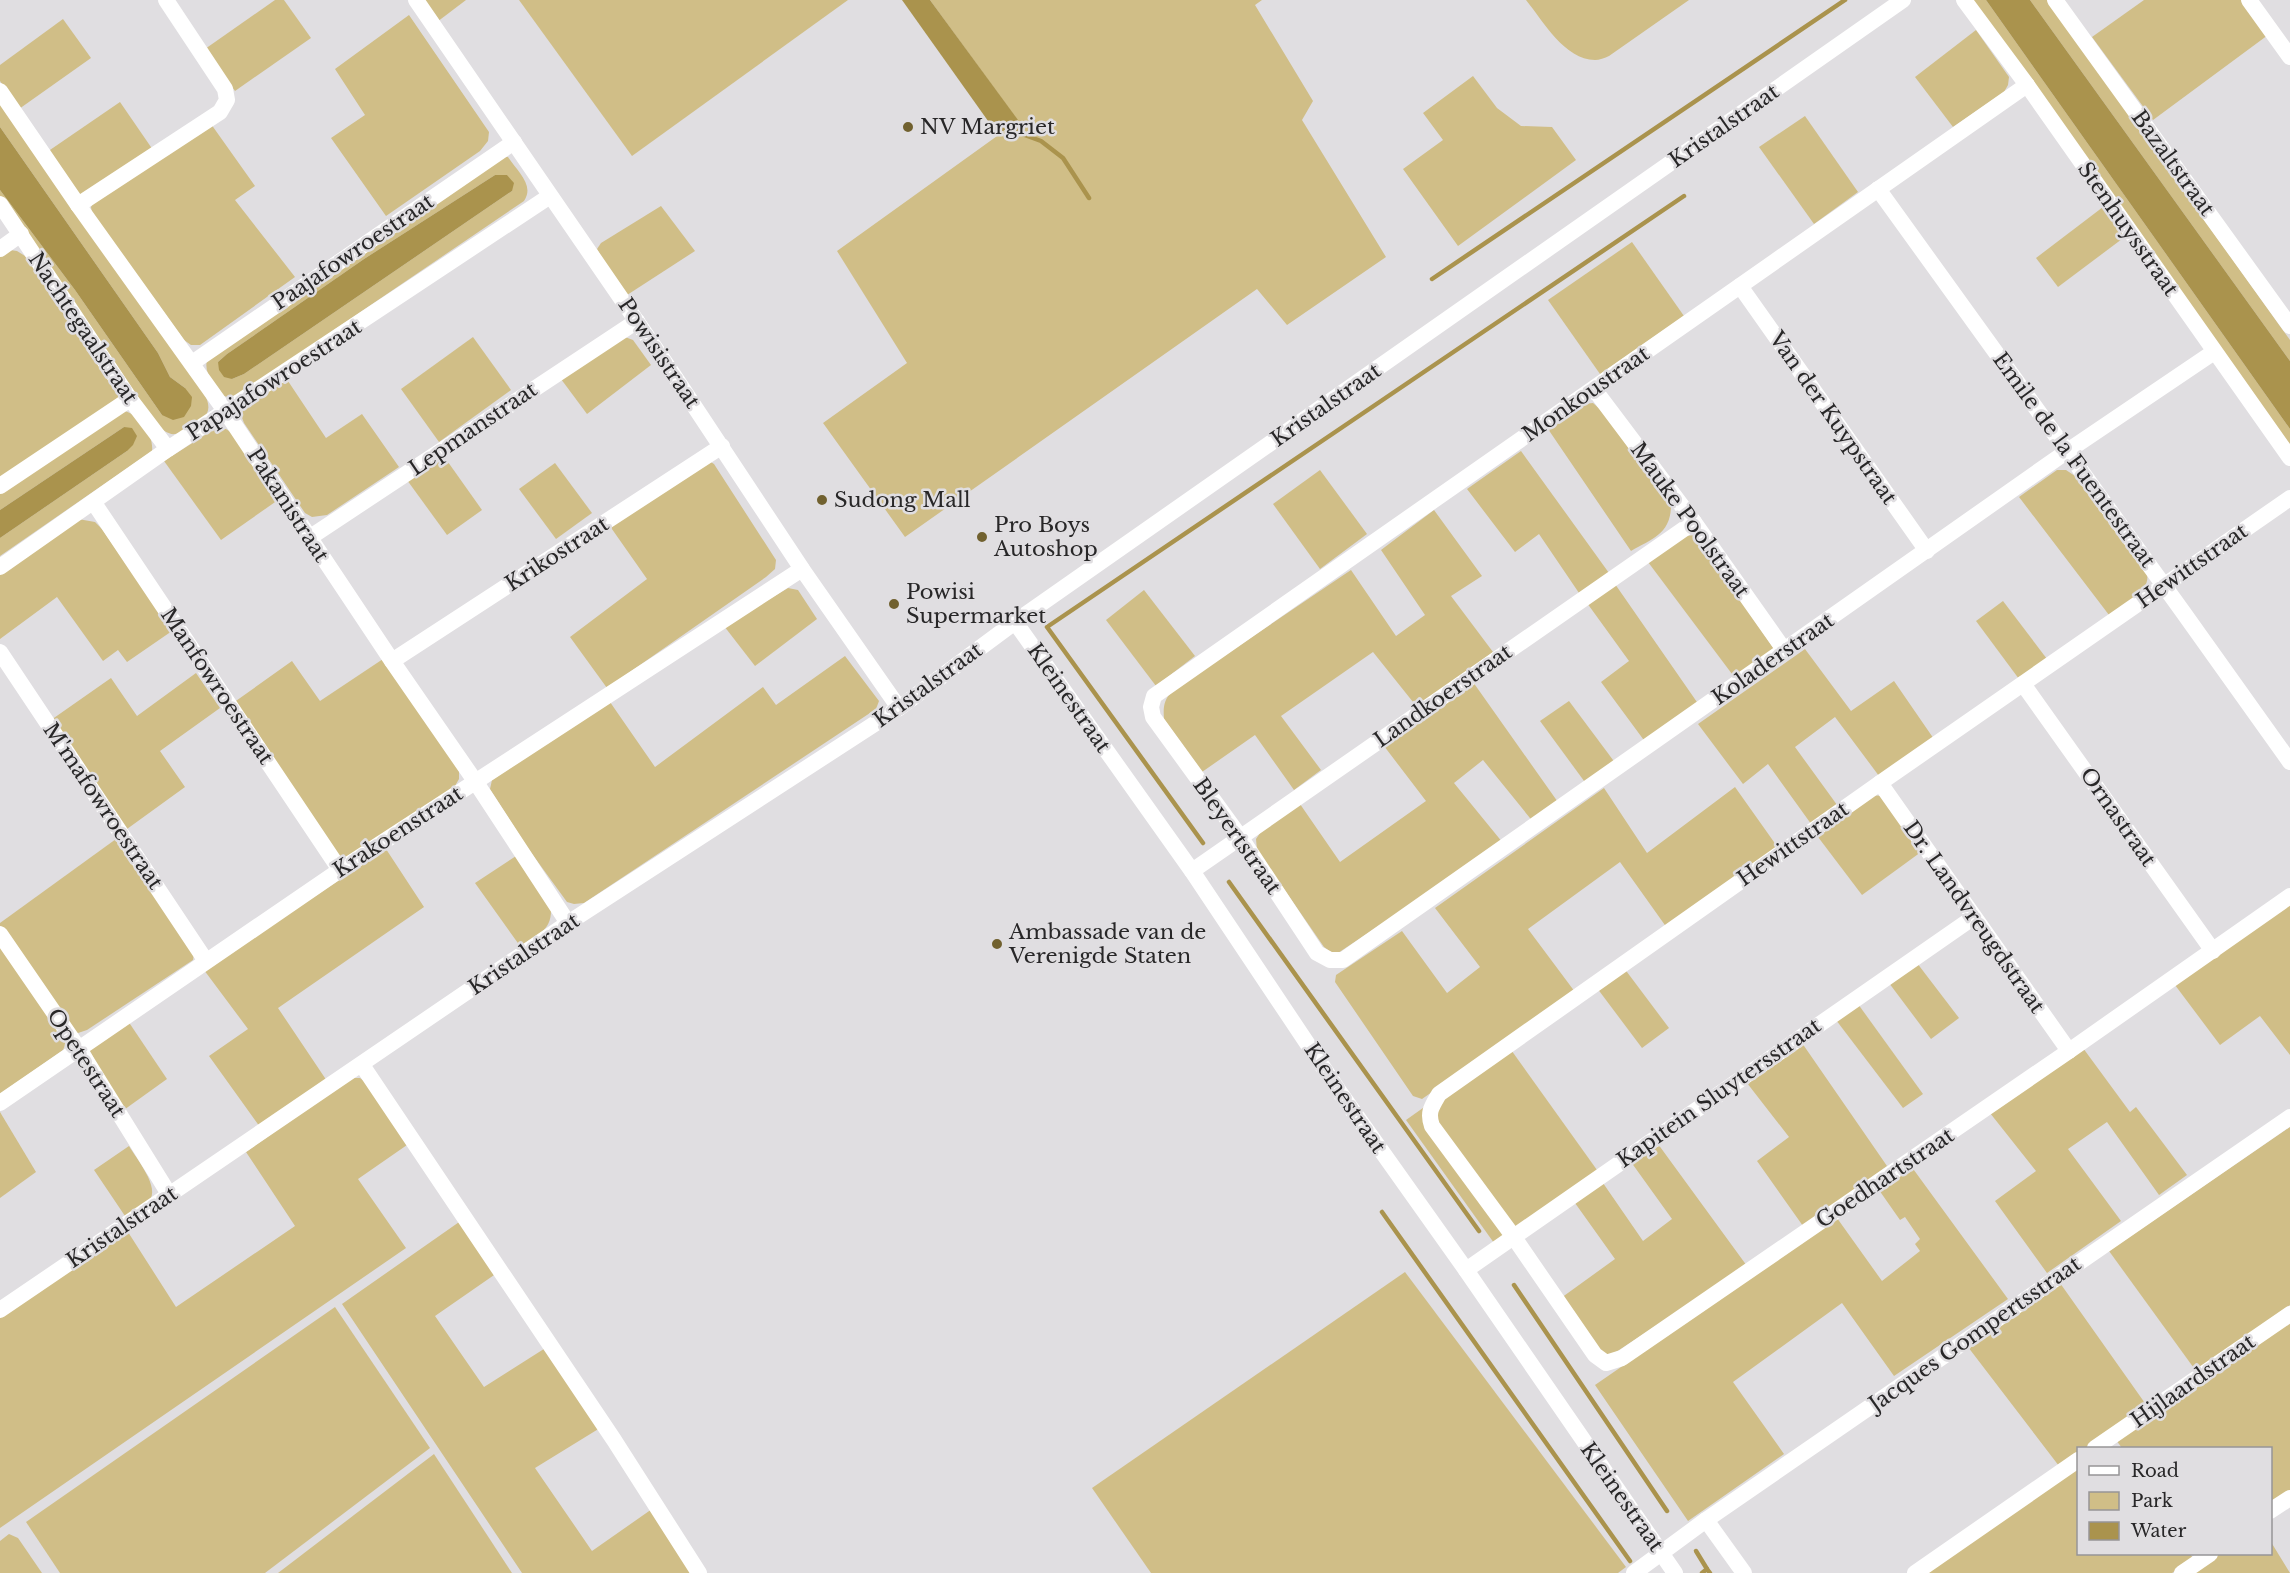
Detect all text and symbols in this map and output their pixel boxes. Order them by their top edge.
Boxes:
street label: Kristalstraat [1664,79,1784,173]
street label: Bazaltstraat [2126,105,2220,221]
place label: NV Margriet [920,114,1055,140]
marker: NV Margriet [901,120,915,134]
street label: Stenhuysstraat [2072,157,2184,301]
street label: Paajafowroestraat [267,188,439,316]
street label: Nachtegaalstraat [23,247,143,409]
street label: Powisistraat [613,293,705,413]
street label: Papajafowroestraat [182,314,366,446]
street label: Van der Kuypstraat [1763,326,1902,509]
street label: Monkoustraat [1517,341,1655,447]
street label: Emile de la Fuentestraat [1987,347,2161,573]
street label: Kristalstraat [1266,358,1386,452]
street label: Lepmanstraat [404,377,542,481]
street label: Mauke Poolstraat [1625,437,1755,603]
street label: Pakanistraat [242,443,335,567]
place label: Sudong Mall [834,487,971,513]
marker: Sudong Mall [815,493,829,507]
street label: Krikostraat [500,511,614,597]
place label: Pro Boys Autoshop [993,512,1098,562]
street label: Hewittstraat [2131,518,2253,614]
marker: Pro Boys Autoshop [975,530,989,544]
place label: Powisi Supermarket [906,579,1046,629]
marker: Powisi Supermarket [887,597,901,611]
street label: Manfowroestraat [155,603,279,769]
street label: Koladerstraat [1707,607,1839,711]
street label: Kristalstraat [869,637,988,733]
street label: Kleinestraat [1022,638,1116,758]
street label: Landkoerstraat [1369,639,1517,753]
street label: M'mafowroestraat [38,718,168,894]
street label: Ornastraat [2074,763,2162,871]
street label: Bleyertstraat [1187,773,1287,899]
street label: Krakoenstraat [328,780,468,884]
street label: Hewittstraat [1732,796,1854,892]
street label: Dr. Landvreugdstraat [1898,816,2050,1018]
street label: Kristalstraat [464,907,584,1001]
place label: Ambassade van de Verenigde Staten [1008,919,1206,969]
marker: Ambassade van de Verenigde Staten [990,937,1004,951]
street label: Opetestraat [41,1004,131,1122]
street label: Kapitein Sluytersstraat [1612,1013,1826,1173]
street label: Kleinestraat [1299,1038,1391,1158]
street label: Goedhartstraat [1811,1122,1959,1234]
street label: Kristalstraat [62,1180,182,1274]
street label: Jacques Gompertsstraat [1862,1251,2086,1419]
street label: Hijlaardstraat [2126,1329,2260,1433]
street label: Kleinestraat [1575,1437,1669,1557]
legend [2077,1447,2272,1555]
text: Road [2131,1460,2179,1482]
text: Park [2131,1490,2173,1512]
text: Water [2130,1520,2187,1542]

